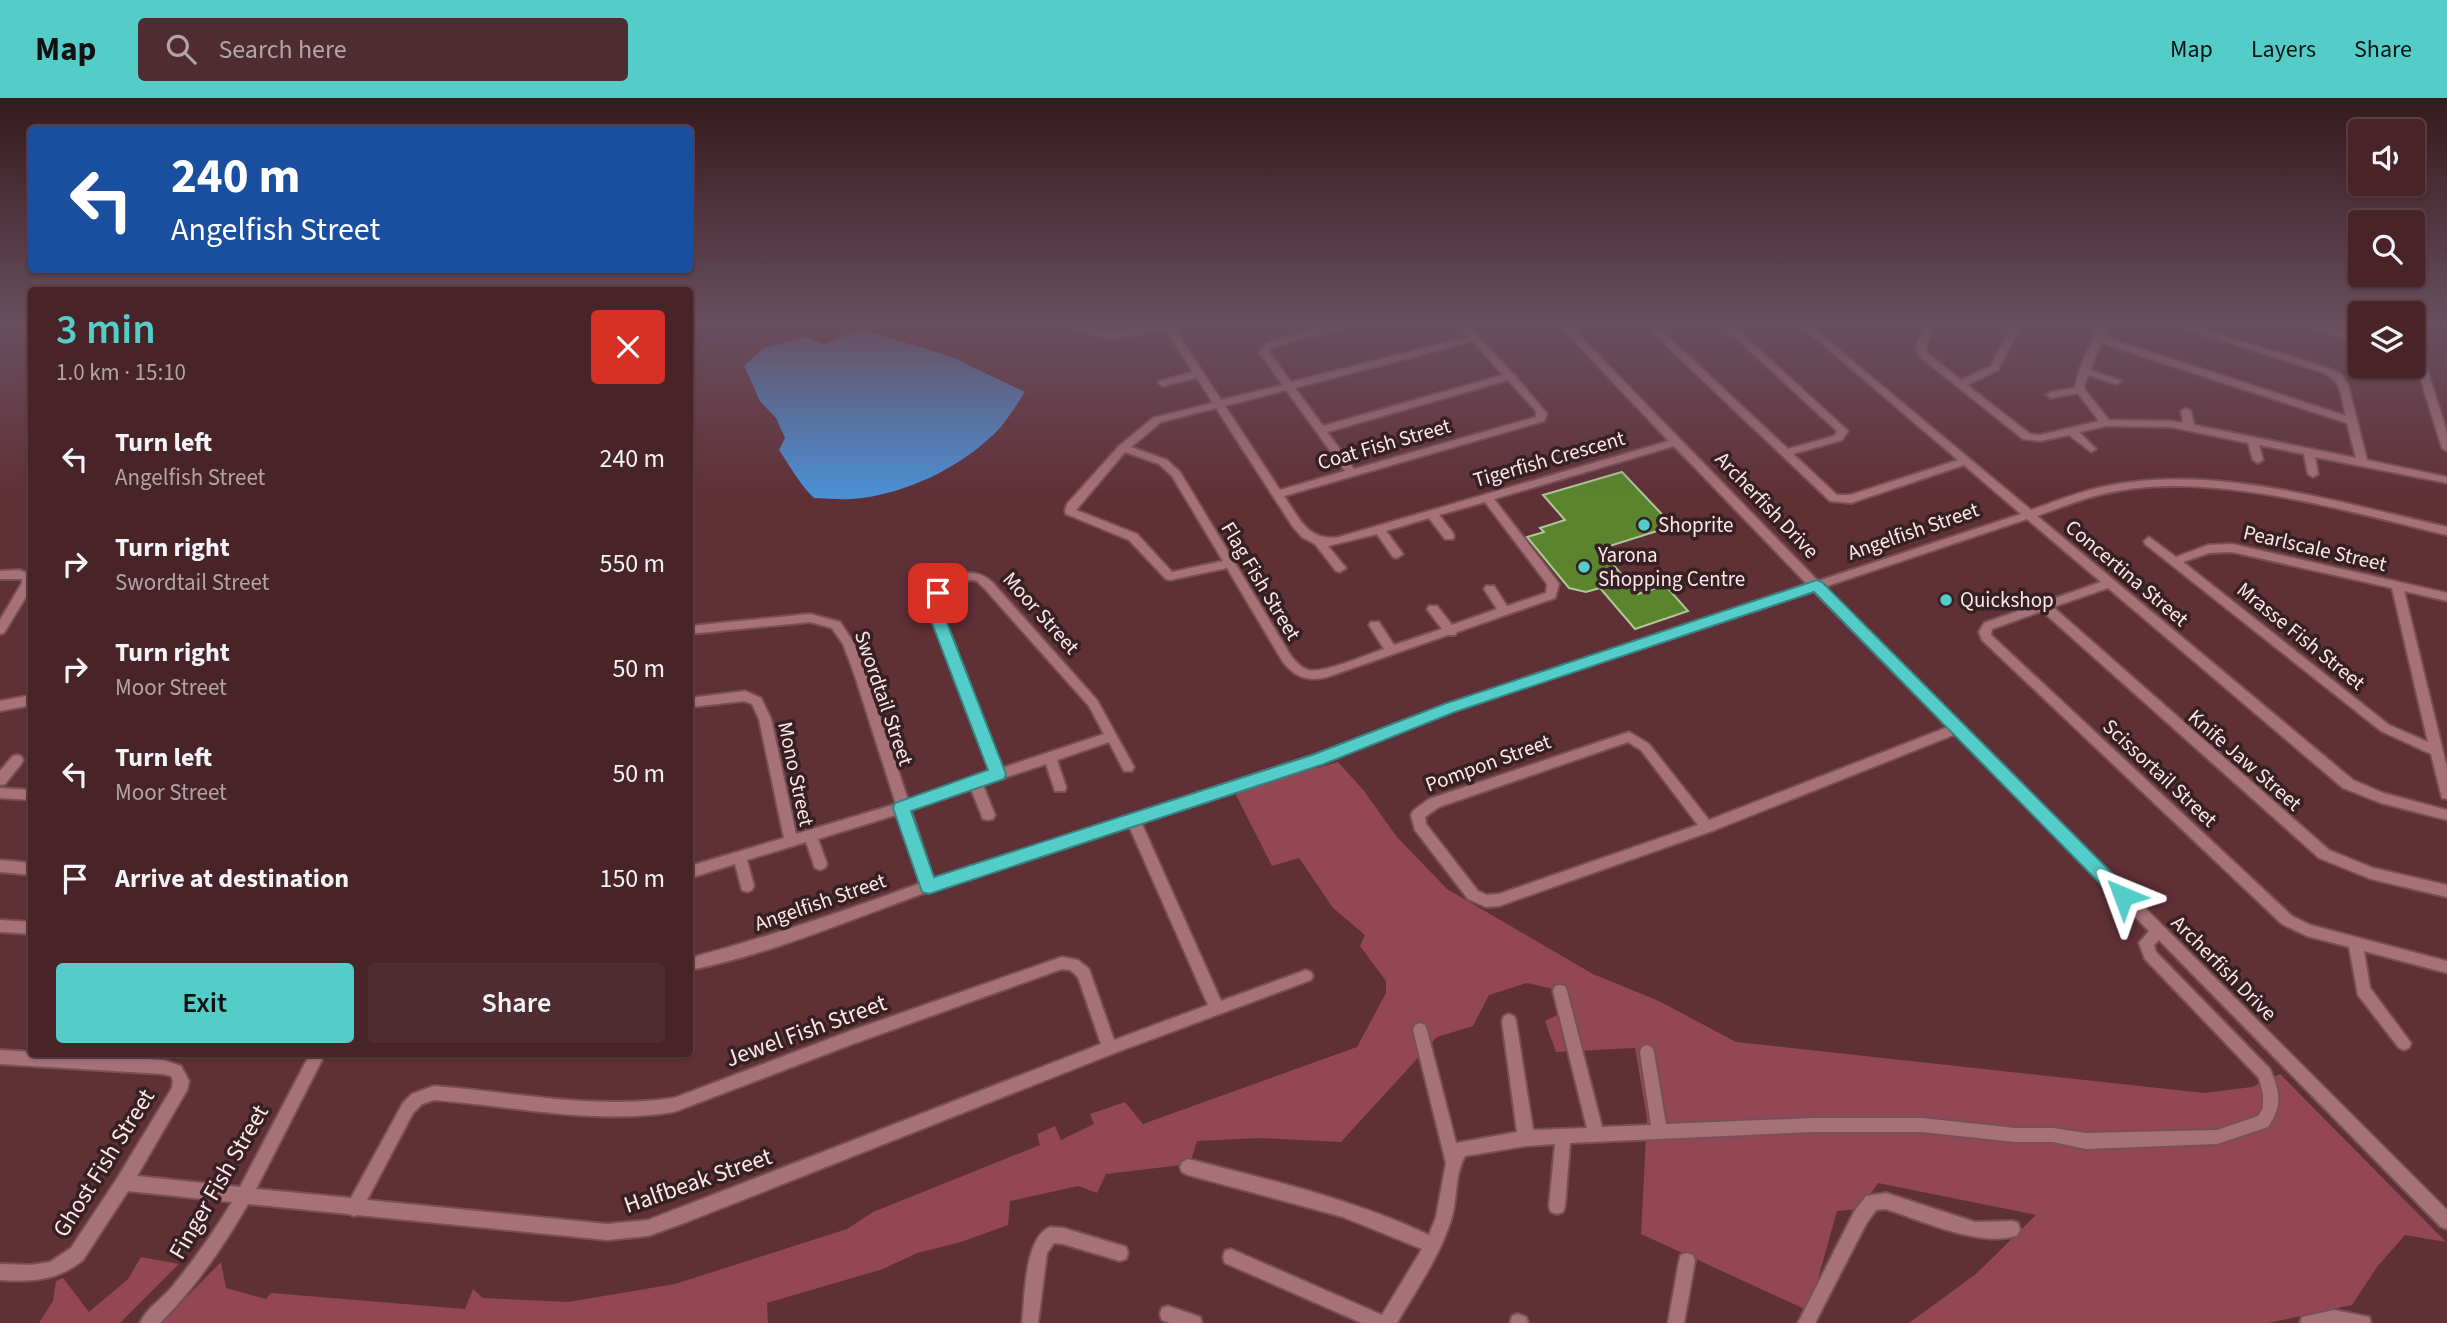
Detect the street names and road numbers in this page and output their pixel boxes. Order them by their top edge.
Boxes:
street label: Coat Fish Street [1314,411,1454,477]
street label: Tigerfish Crescent [1470,423,1628,495]
street label: Archerfish Drive [1708,445,1826,565]
street label: Angelfish Street [1843,494,1983,568]
street label: Concertina Street [2059,512,2195,634]
street label: Flag Fish Street [1214,516,1308,646]
street label: Pearlscale Street [2240,517,2390,579]
street label: Moor Street [996,565,1086,661]
street label: Mrasse Fish Street [2230,575,2372,697]
street label: Swordtail Street [847,626,921,770]
street label: Knife Jaw Street [2182,702,2308,818]
street label: Scissortail Street [2096,712,2224,834]
street label: Mono Street [770,719,822,829]
street label: Pompon Street [1421,726,1555,800]
street label: Angelfish Street [750,865,890,939]
street label: Archerfish Drive [2164,908,2284,1028]
street label: Jewel Fish Street [720,986,892,1076]
street label: Ghost Fish Street [44,1082,164,1244]
street label: Finger Fish Street [160,1098,278,1266]
street label: Halfbeak Street [619,1139,777,1223]

